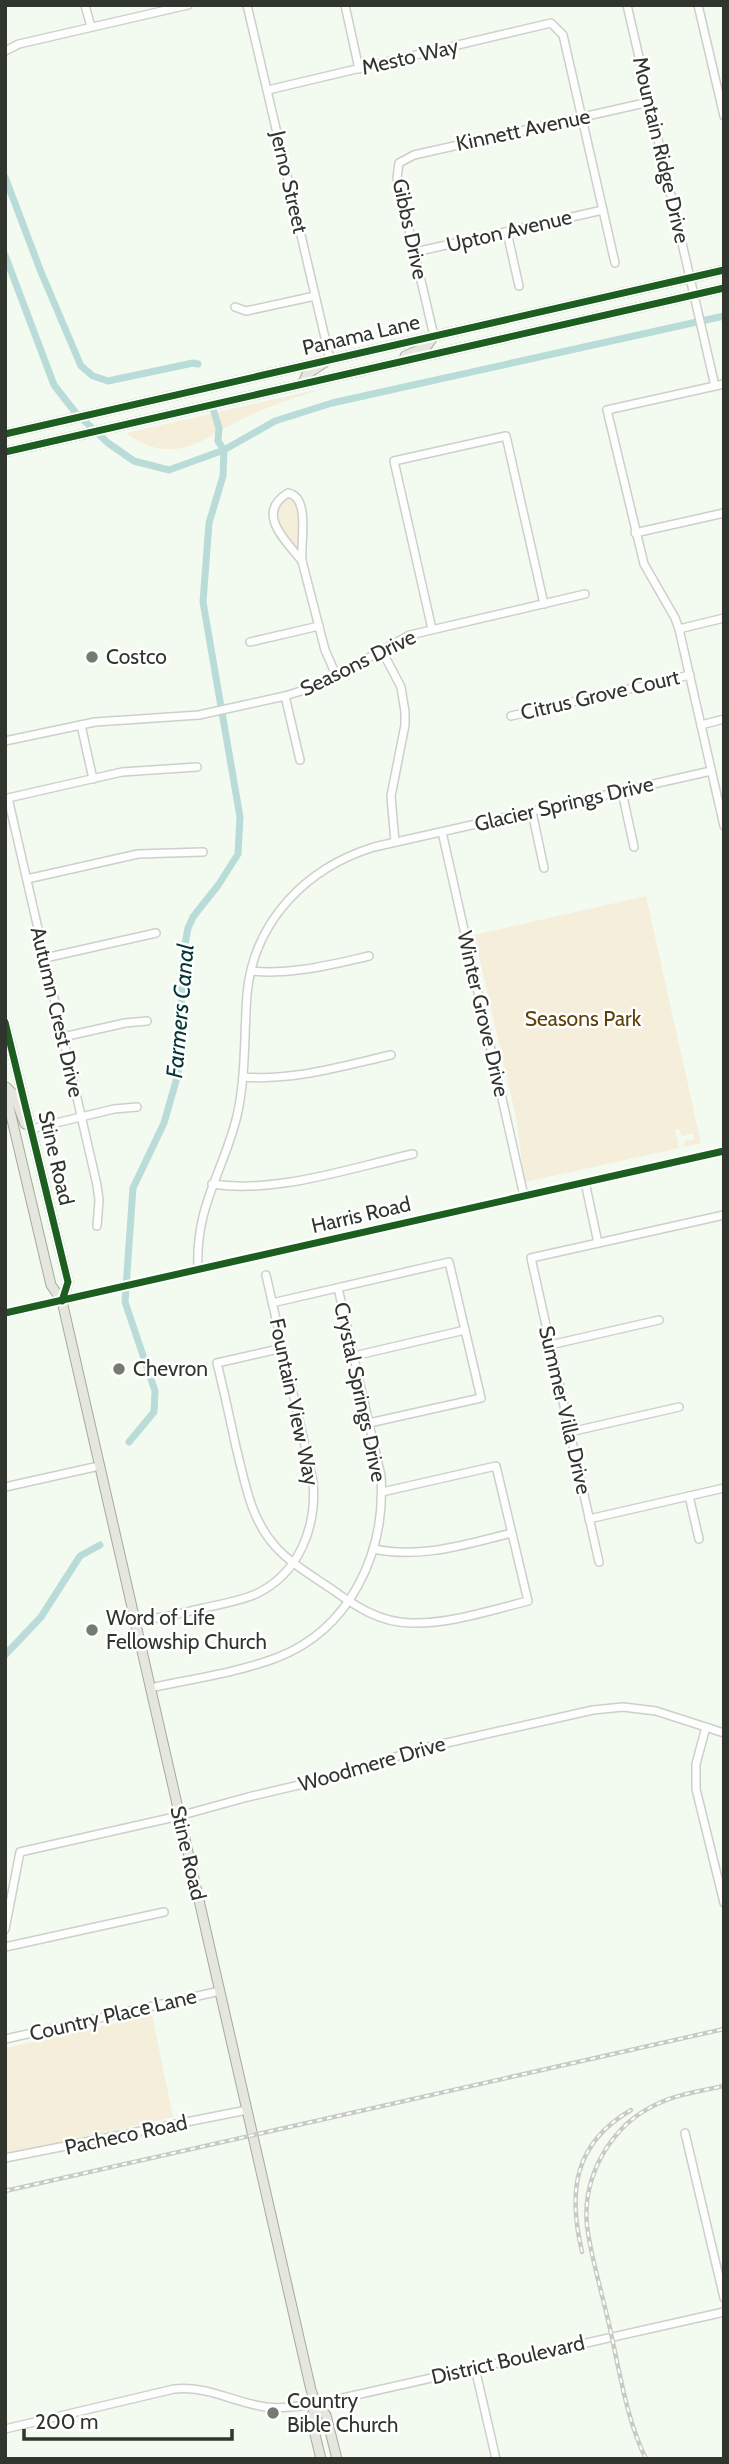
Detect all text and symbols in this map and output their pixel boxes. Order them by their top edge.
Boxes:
street label: Mesto Way [359,33,461,80]
street label: Mountain Ridge Drive [628,54,695,246]
street label: Kinnett Avenue [454,103,593,156]
street label: Jerno Street [265,127,313,236]
street label: Gibbs Drive [388,176,433,282]
street label: Upton Avenue [444,204,574,257]
street label: Panama Lane [300,309,422,360]
street label: Seasons Drive [296,624,420,701]
place label: Costco [106,644,167,669]
marker: Costco [84,649,100,665]
street label: Citrus Grove Court [518,664,682,725]
street label: Glacier Springs Drive [472,771,656,836]
street label: Autumn Crest Drive [26,924,89,1100]
street label: Winter Grove Drive [452,929,515,1099]
water label: Farmers Canal [160,942,200,1079]
park label: Seasons Park [525,1006,642,1031]
street label: Stine Road [33,1108,79,1208]
street label: Harris Road [309,1191,413,1238]
street label: Crystal Springs Drive [329,1300,392,1484]
street label: Fountain View Way [265,1316,325,1488]
street label: Summer Villa Drive [534,1323,597,1497]
place label: Chevron [133,1356,208,1381]
marker: Chevron [111,1361,127,1377]
place label: Word of Life Fellowship Church [106,1605,267,1654]
marker: Word of Life Fellowship Church [84,1622,100,1638]
street label: Woodmere Drive [295,1730,449,1796]
street label: Stine Road [165,1803,211,1903]
street label: Country Place Lane [27,1983,199,2046]
street label: Pacheco Road [62,2109,189,2160]
street label: District Boulevard [429,2330,587,2389]
place label: Country Bible Church [287,2388,398,2437]
scale bar [24,2398,233,2442]
marker: Country Bible Church [265,2405,281,2421]
text: 200 m [35,2409,98,2434]

